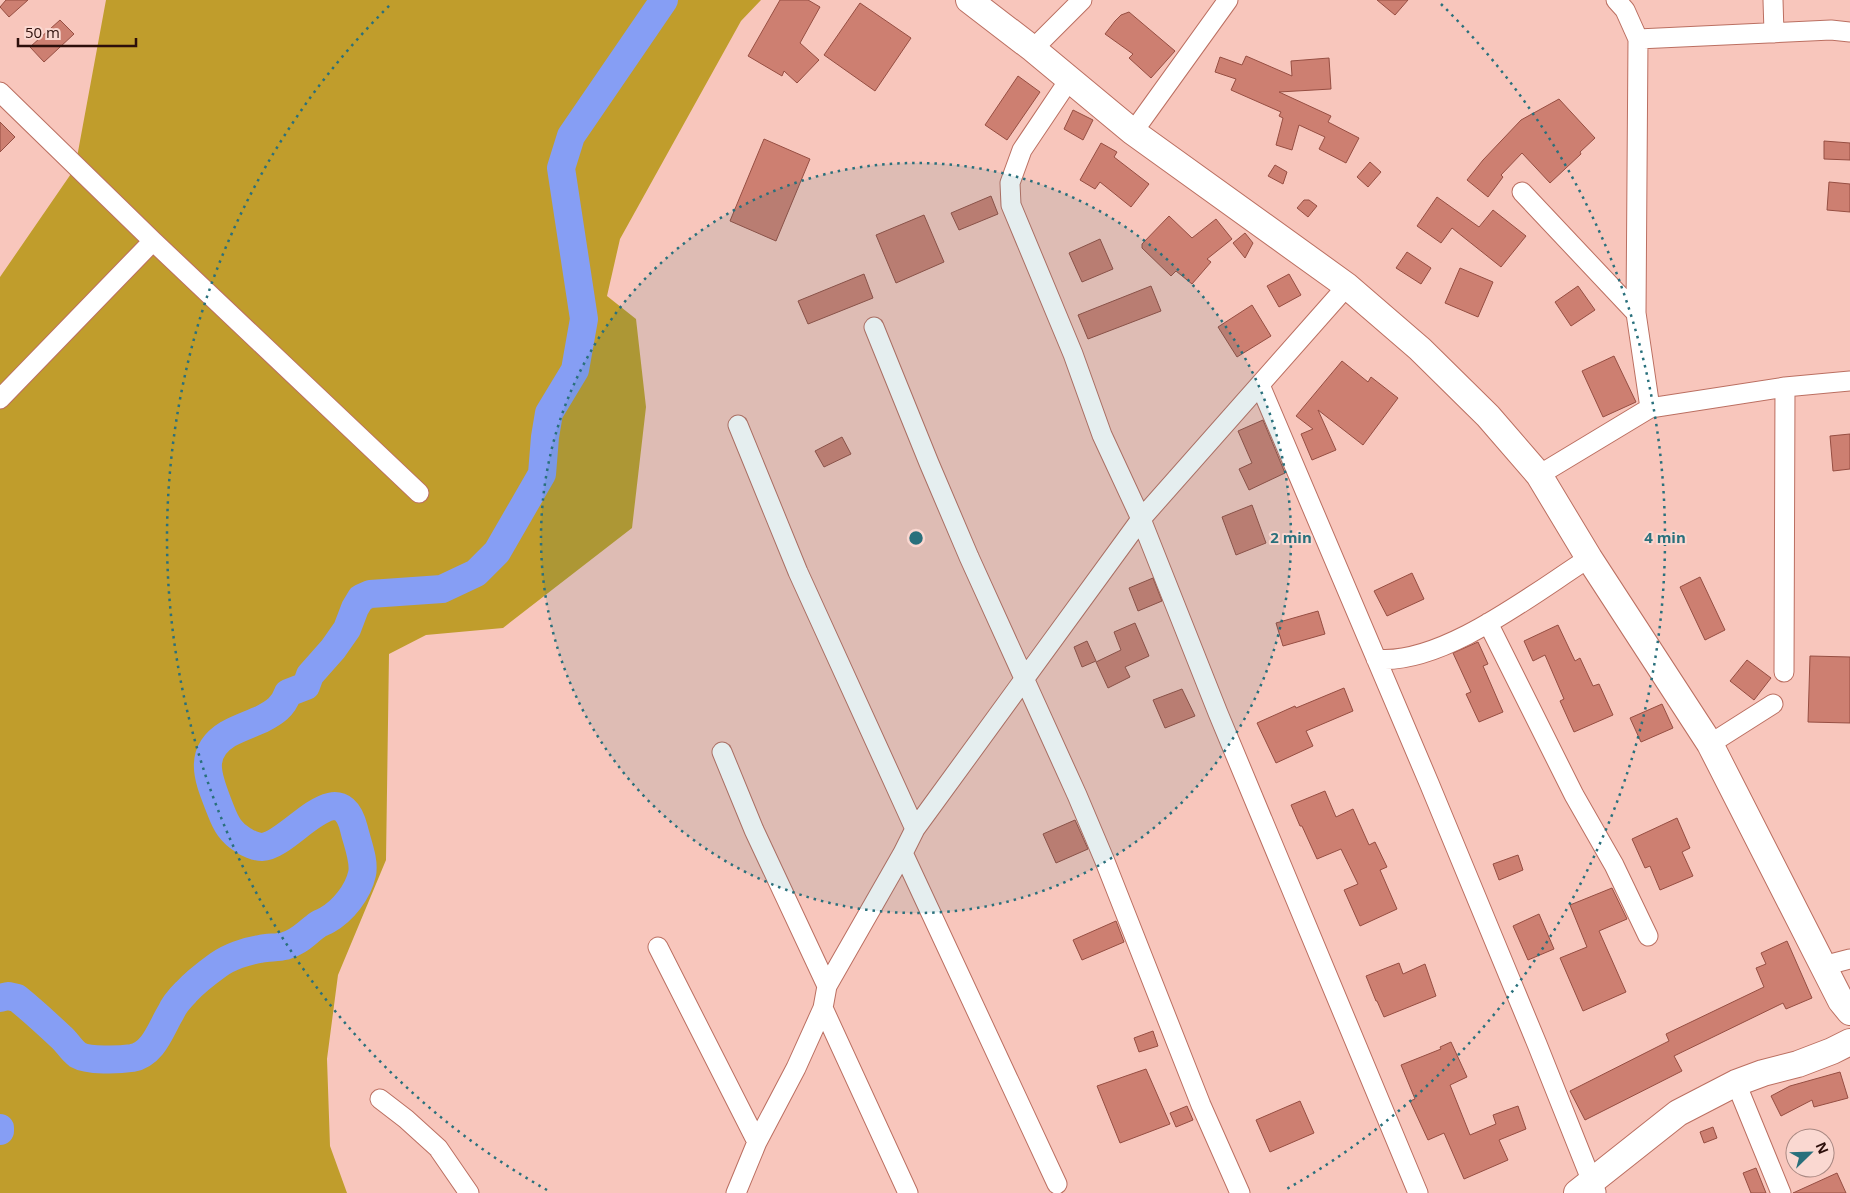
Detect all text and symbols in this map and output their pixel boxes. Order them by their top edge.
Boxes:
scale bar [18,15,135,47]
text: 50 m [25,22,60,42]
text: 2 min [1270,527,1312,547]
text: 4 min [1644,527,1686,547]
centre of rings [907,529,925,547]
north arrow [1785,1128,1835,1178]
text: N [1811,1139,1833,1157]

